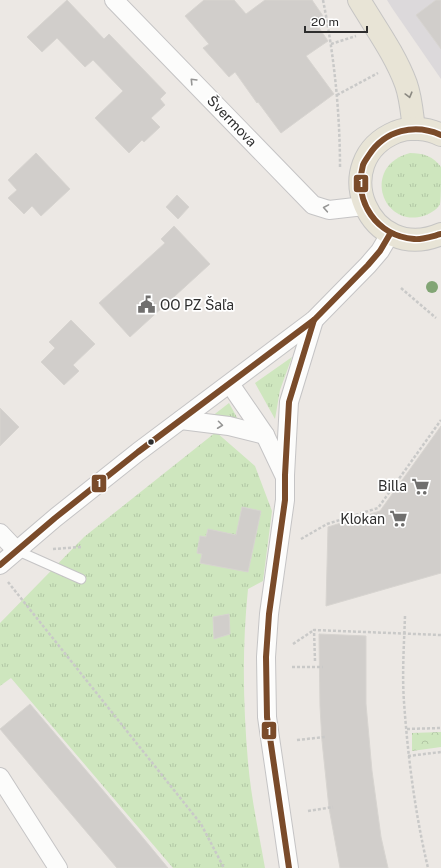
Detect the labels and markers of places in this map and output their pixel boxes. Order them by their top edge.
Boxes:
public building icon: OO PZ Šaľa [137,295,157,315]
place label: OO PZ Šaľa [160,296,234,313]
unlabelled marker [146,437,156,447]
supermarket icon: Billa [410,476,430,496]
place label: Billa [378,478,407,494]
supermarket icon: Klokan [388,509,408,529]
place label: Klokan [340,511,385,527]

